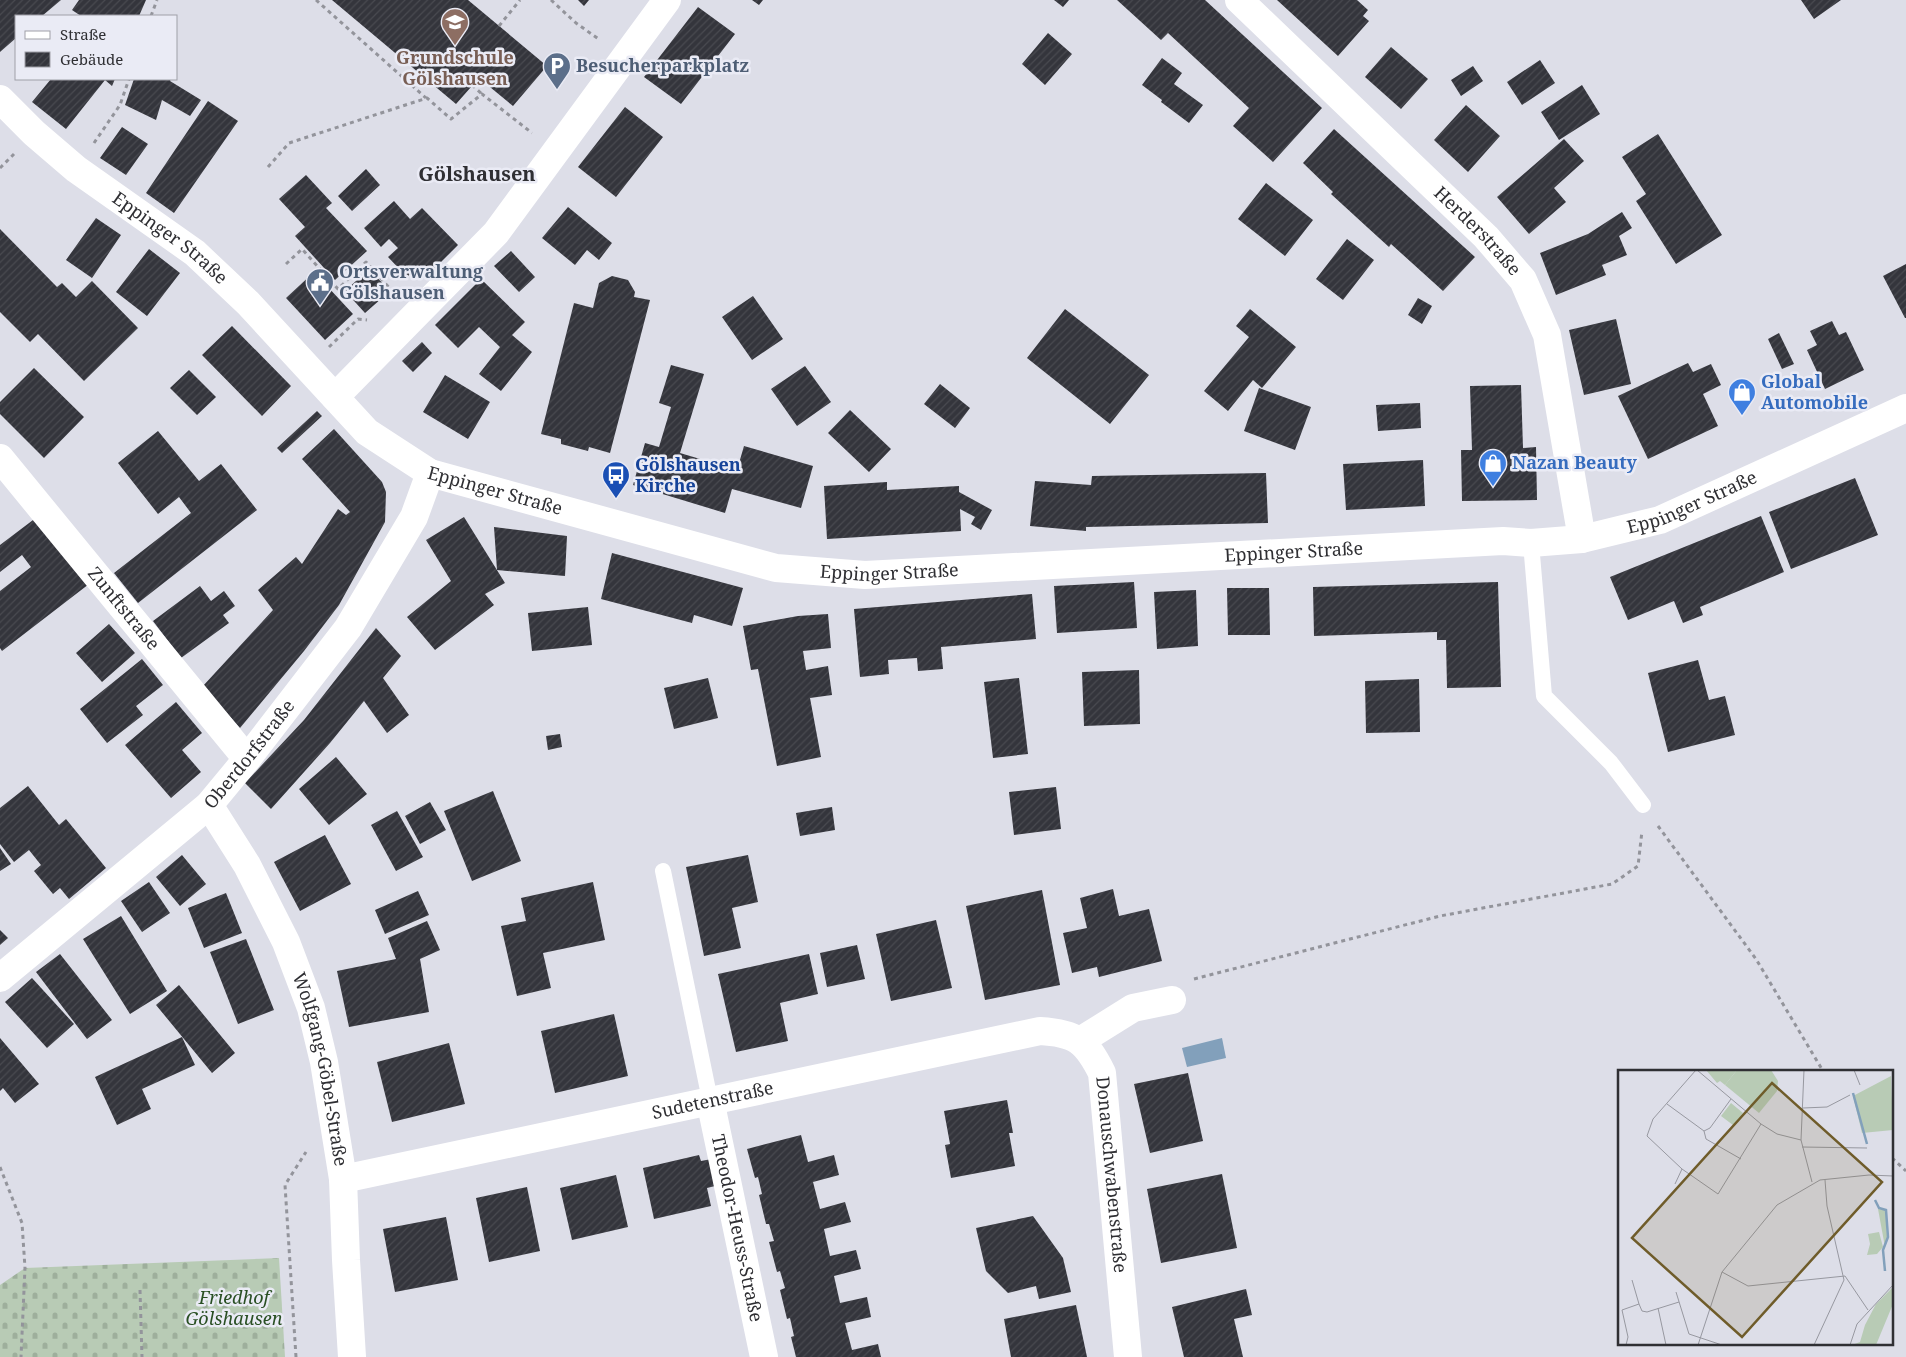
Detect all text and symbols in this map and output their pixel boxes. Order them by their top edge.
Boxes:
school or university icon: Grundschule Gölshausen [440,7,470,46]
legend [15,15,178,80]
text: Straße [60,24,106,44]
place label: Grundschule Gölshausen [396,45,514,90]
text: Gebäude [60,49,123,69]
parking icon: Besucherparkplatz [542,51,572,90]
place label: Besucherparkplatz [576,53,749,77]
district label: Gölshausen [418,160,536,187]
street label: Herderstraße [1429,180,1527,280]
street label: Eppinger Straße [108,186,233,289]
place label: Ortsverwaltung Gölshausen [339,259,484,304]
public building icon: Ortsverwaltung Gölshausen [305,267,335,306]
place label: Global Automobile [1761,369,1868,414]
shop icon: Global Automobile [1727,377,1757,416]
shop icon: Nazan Beauty [1478,448,1508,487]
place label: Nazan Beauty [1512,450,1637,474]
place label: Gölshausen Kirche [635,452,741,497]
street label: Eppinger Straße [425,460,565,520]
bus stop icon: Gölshausen Kirche [601,460,631,499]
street label: Eppinger Straße [1624,465,1760,539]
street label: Eppinger Straße [1224,535,1364,567]
street label: Eppinger Straße [819,557,959,586]
street label: Zunftstraße [83,562,166,655]
street label: Oberdorfstraße [198,694,299,813]
street label: Wolfgang-Göbel-Straße [288,969,354,1168]
inset map [1618,1070,1894,1344]
street label: Sudetenstraße [650,1075,775,1124]
street label: Donauschwabenstraße [1091,1075,1133,1274]
street label: Theodor-Heuss-Straße [707,1132,769,1324]
park label: Friedhof Gölshausen [185,1285,283,1330]

